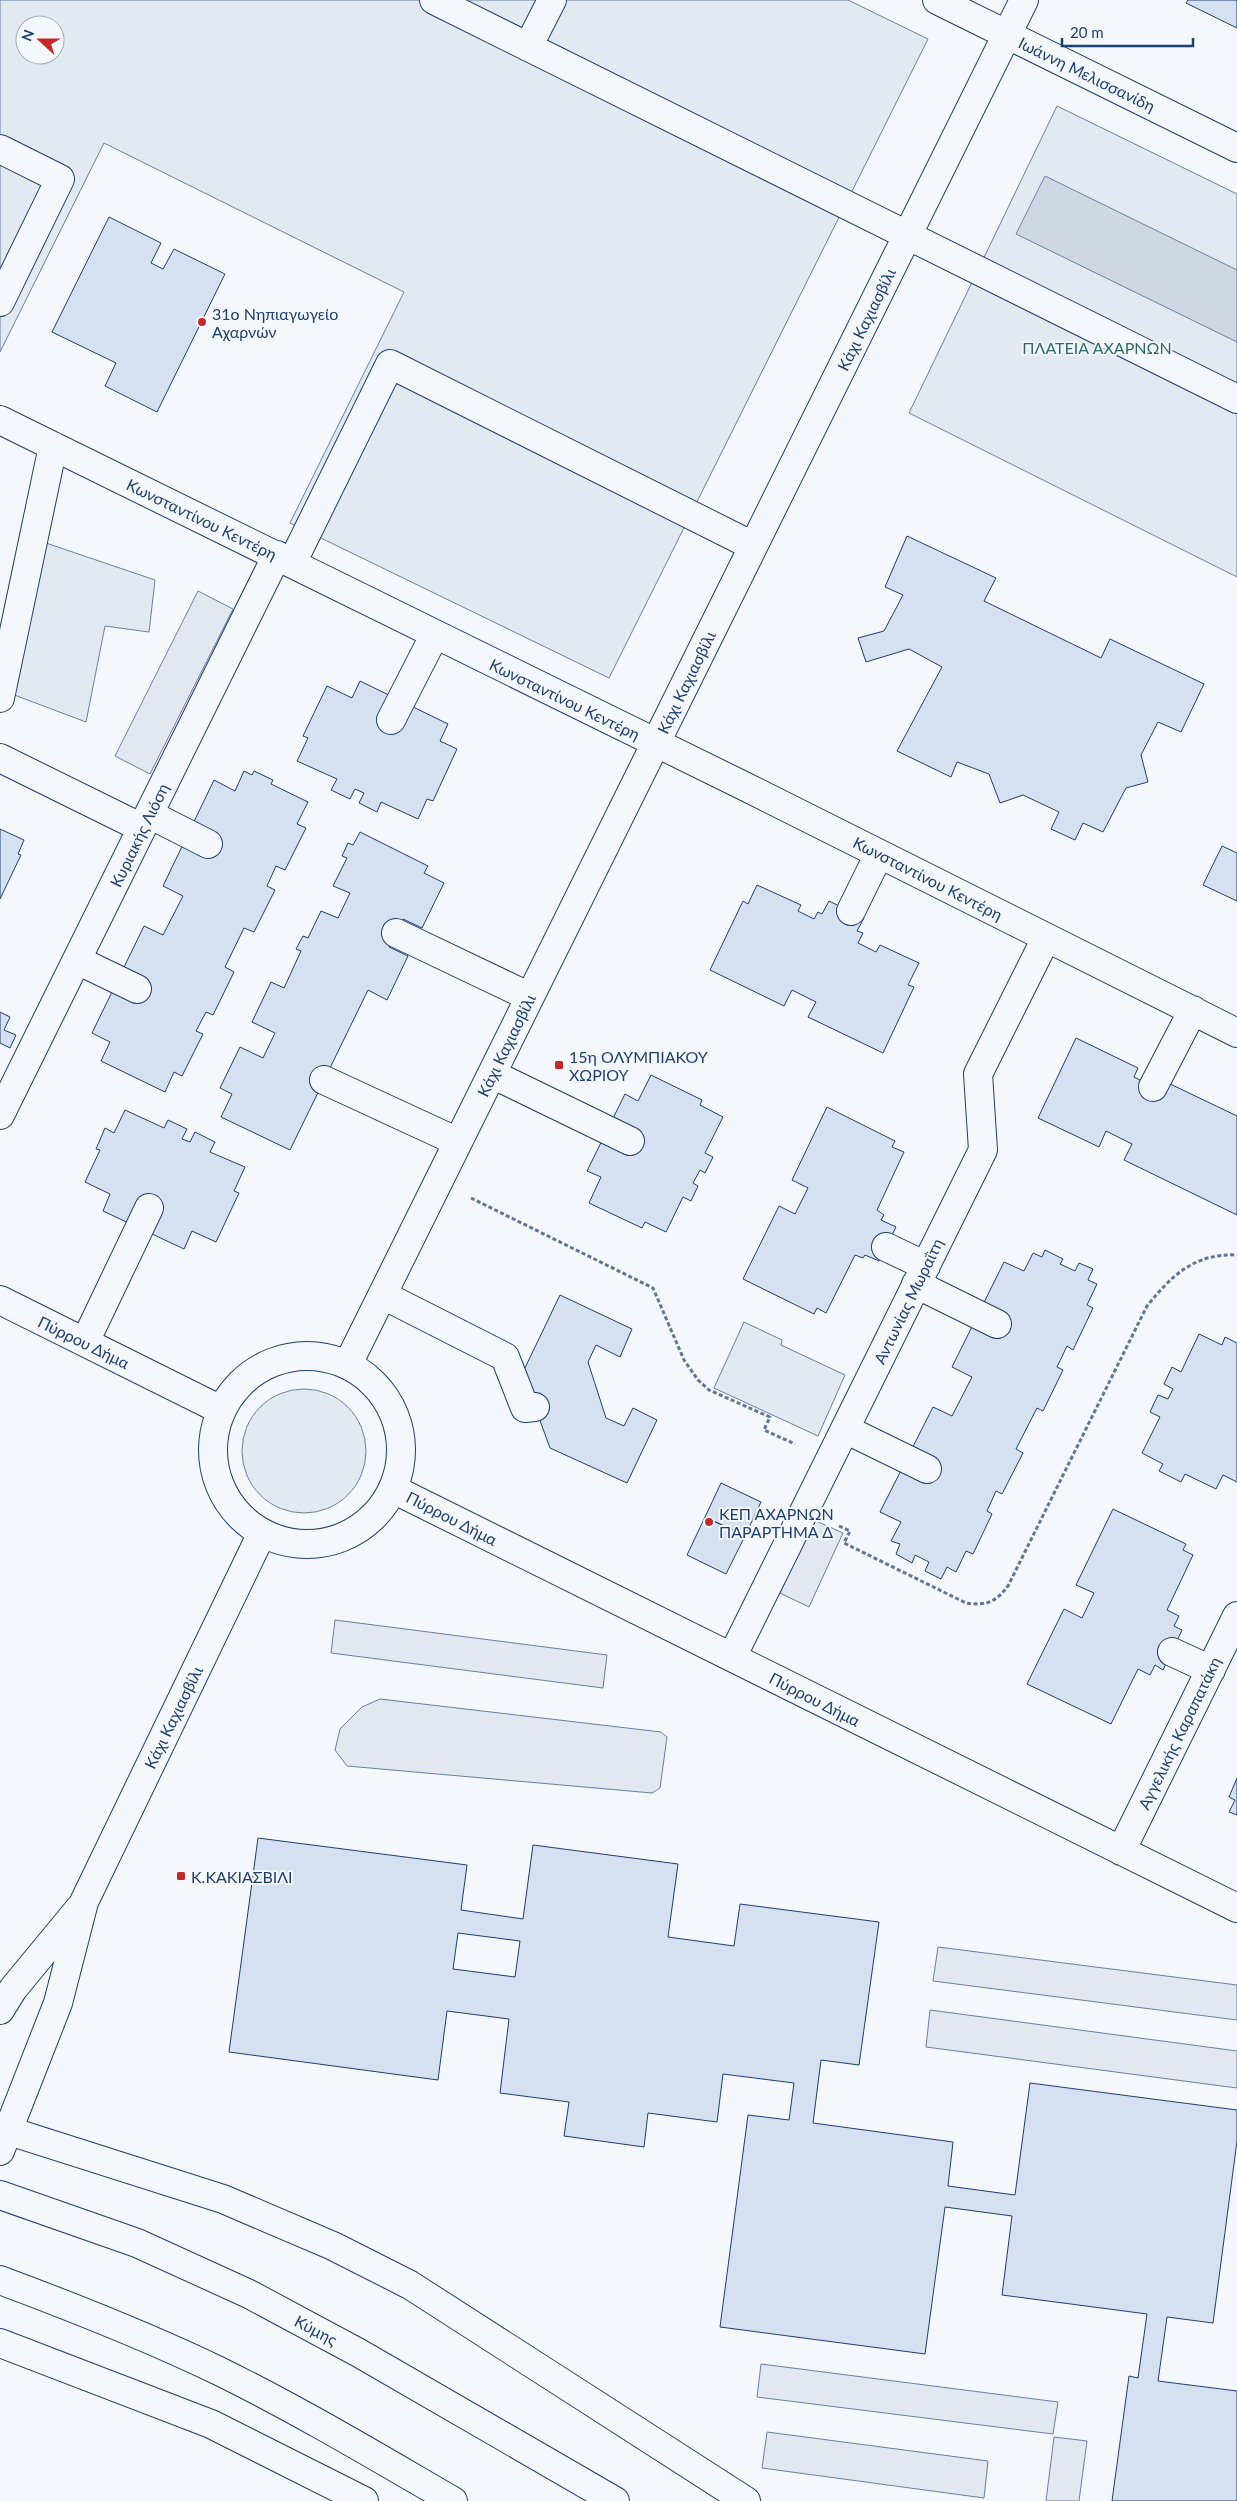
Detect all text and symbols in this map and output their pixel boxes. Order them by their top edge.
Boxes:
north arrow [15,15,65,65]
scale bar [1062,15,1193,47]
text: 20 m [1070,23,1104,41]
text: N [18,27,37,43]
street label: Ιωάννη Μελισσανίδη [1016,33,1158,115]
street label: Κάχι Καχιασβίλι [833,264,899,373]
place label: 31ο Νηπιαγωγείο Αχαρνών [212,304,338,341]
marker: 31ο Νηπιαγωγείο Αχαρνών [196,316,208,328]
park label: ΠΛΑΤΕΙΑ ΑΧΑΡΝΩΝ [1022,338,1172,357]
street label: Κωνσταντίνου Κεντέρη [124,474,280,564]
street label: Κάχι Καχιασβίλι [653,627,719,736]
street label: Κωνσταντίνου Κεντέρη [487,654,643,744]
street label: Κυριακής Λιόση [106,780,172,890]
street label: Κωνσταντίνου Κεντέρη [850,832,1006,924]
street label: Κάχι Καχιασβίλι [473,990,539,1099]
place label: 15η ΟΛΥΜΠΙΑΚΟΥ ΧΩΡΙΟΥ [569,1047,708,1084]
marker: 15η ΟΛΥΜΠΙΑΚΟΥ ΧΩΡΙΟΥ [553,1059,565,1071]
street label: Αντωνίας Μωραΐτη [869,1235,947,1367]
street label: Πύρρου Δήμα [35,1312,133,1373]
street label: Πύρρου Δήμα [403,1487,501,1549]
place label: ΚΕΠ ΑΧΑΡΝΩΝ ΠΑΡΑΡΤΗΜΑ Δ [719,1504,834,1541]
marker: ΚΕΠ ΑΧΑΡΝΩΝ ΠΑΡΑΡΤΗΜΑ Δ [703,1516,715,1528]
street label: Αγγελικής Καραπατάκη [1134,1654,1224,1812]
street label: Κάχι Καχιασβίλι [140,1662,206,1771]
street label: Πύρρου Δήμα [766,1668,864,1730]
place label: Κ.ΚΑΚΙΑΣΒΙΛΙ [191,1867,293,1886]
marker: Κ.ΚΑΚΙΑΣΒΙΛΙ [175,1870,187,1882]
street label: Κύμης [292,2311,341,2349]

